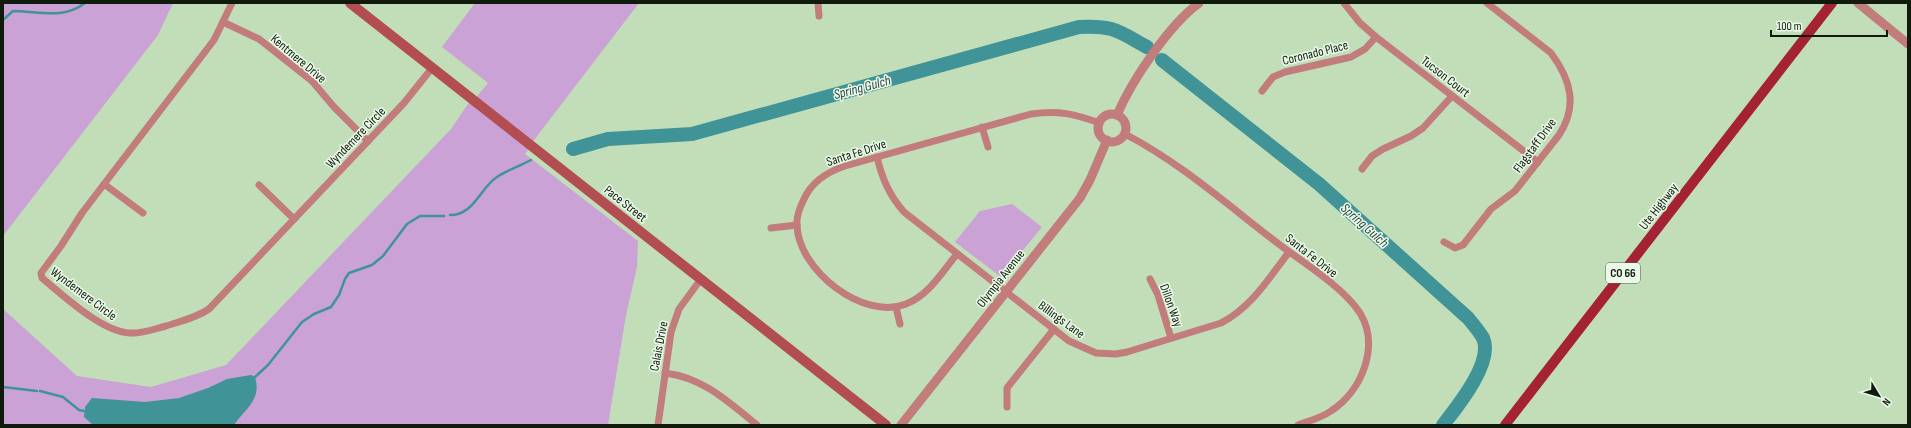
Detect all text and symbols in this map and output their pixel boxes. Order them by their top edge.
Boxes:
scale bar [1771,12,1887,38]
text: 100 m [1777,19,1802,34]
street label: Kentmere Drive [267,31,329,87]
street label: Coronado Place [1281,37,1350,69]
street label: Tucson Court [1418,53,1473,101]
water label: Spring Gulch [832,72,893,103]
street label: Wyndemere Circle [322,104,389,172]
street label: Flagstaff Drive [1510,115,1560,176]
street label: Santa Fe Drive [824,136,888,170]
street label: Ute Highway [1636,180,1682,233]
street label: Pace Street [601,182,650,226]
water label: Spring Gulch [1337,200,1392,251]
street label: Santa Fe Drive [1282,230,1341,281]
street label: Olympia Avenue [973,247,1028,311]
road number: CO 66 [1606,263,1640,283]
street label: Wyndemere Circle [47,264,120,324]
street label: Dillon Way [1156,282,1186,329]
street label: Billings Lane [1035,298,1088,342]
street label: Calais Drive [646,320,672,372]
north arrow [1859,376,1899,416]
text: N [1879,396,1893,408]

